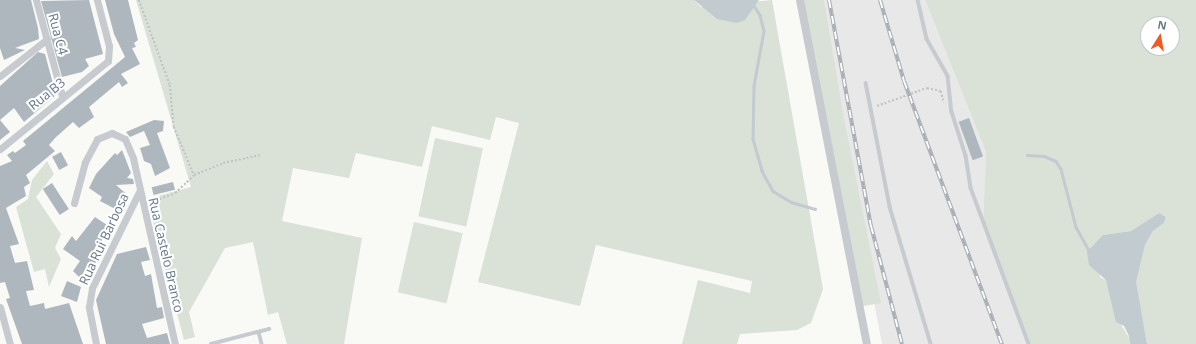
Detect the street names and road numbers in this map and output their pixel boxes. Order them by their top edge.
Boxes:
street label: Rua C4 [45,12,71,56]
street label: Rua B3 [26,75,68,113]
street label: Rua Rui Barbosa [76,191,132,287]
street label: Rua Castelo Branco [145,196,187,314]

